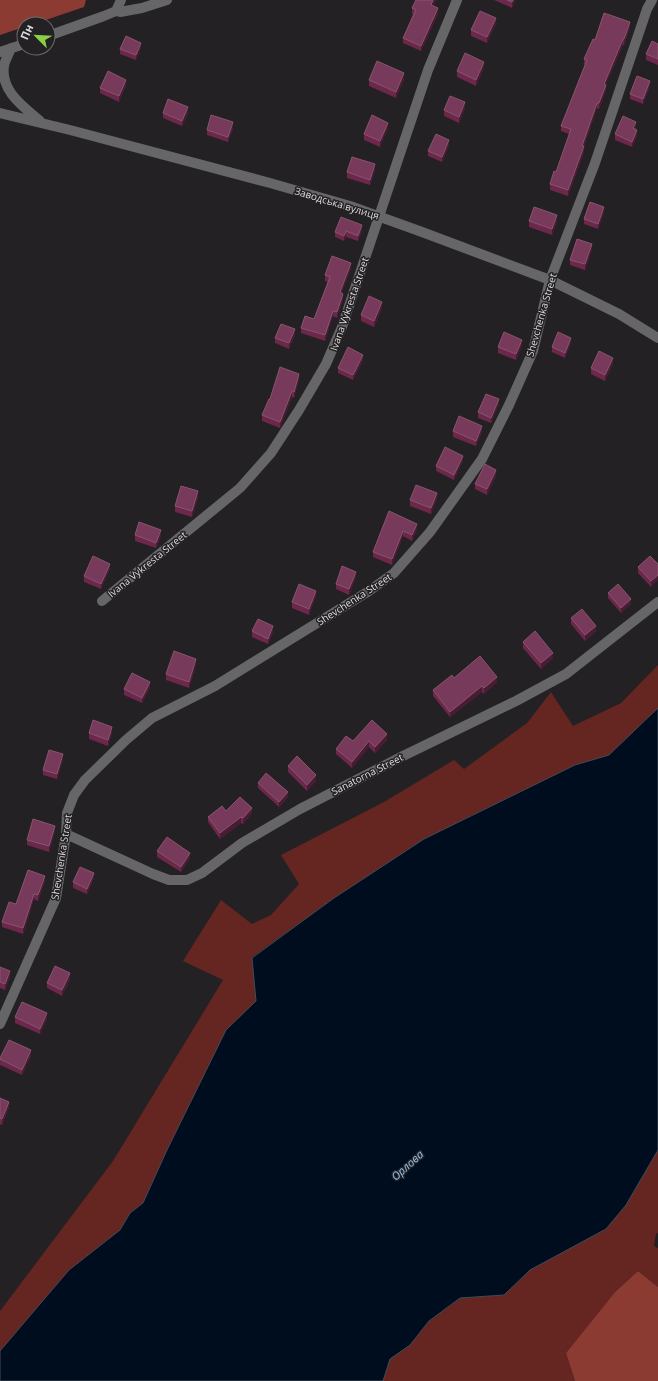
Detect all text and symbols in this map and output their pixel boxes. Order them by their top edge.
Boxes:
north arrow [16,16,56,56]
text: Пн [16,22,36,42]
street label: Заводська вулиця [293,184,381,222]
street label: Ivana Vykresta Street [326,255,372,353]
street label: Shevchenka Street [522,271,560,358]
street label: Ivana Vykresta Street [105,527,190,600]
street label: Shevchenka Street [314,569,394,628]
street label: Sanatorna Street [329,750,406,798]
street label: Shevchenka Street [47,813,75,901]
water label: Орлова [388,1147,426,1183]

